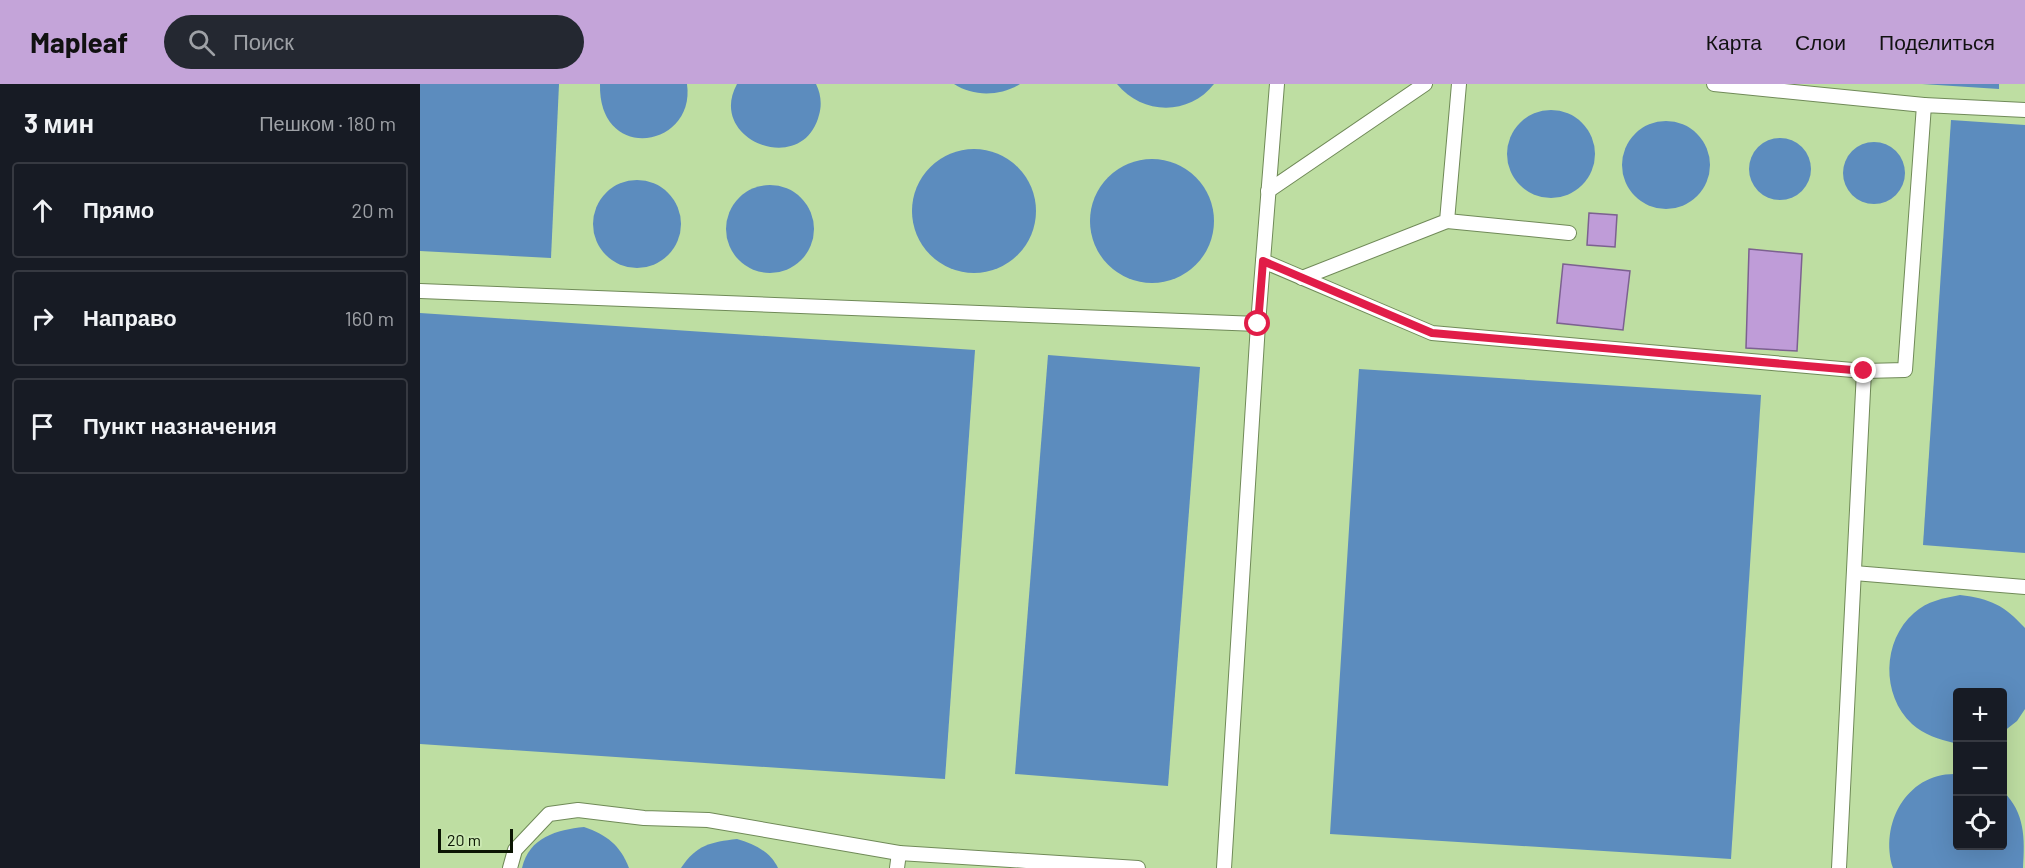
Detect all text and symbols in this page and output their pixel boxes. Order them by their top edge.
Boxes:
search box [164,15,584,69]
text: Mapleaf [30,25,128,59]
icon: search [185,26,218,59]
text: Поиск [233,28,294,54]
text: Карта [1706,29,1762,54]
text: Слои [1795,29,1846,54]
text: Поделиться [1879,29,1995,54]
text: 3 мин [24,107,94,138]
text: Пешком · 180 m [259,111,396,135]
icon: ahead [26,194,59,227]
text: Прямо [83,196,154,222]
text: 20 m [351,198,394,222]
icon: right [26,302,59,335]
text: Направо [83,304,177,330]
text: 160 m [345,306,394,330]
route start [1244,310,1270,336]
route end [1850,357,1876,383]
icon: arrive [26,410,59,443]
text: Пункт назначения [83,412,277,438]
map controls [1953,688,2007,850]
button: + [1953,688,2007,742]
button: − [1953,742,2007,796]
button: locate [1953,796,2007,850]
scale bar [438,826,513,854]
text: 20 m [447,830,481,849]

